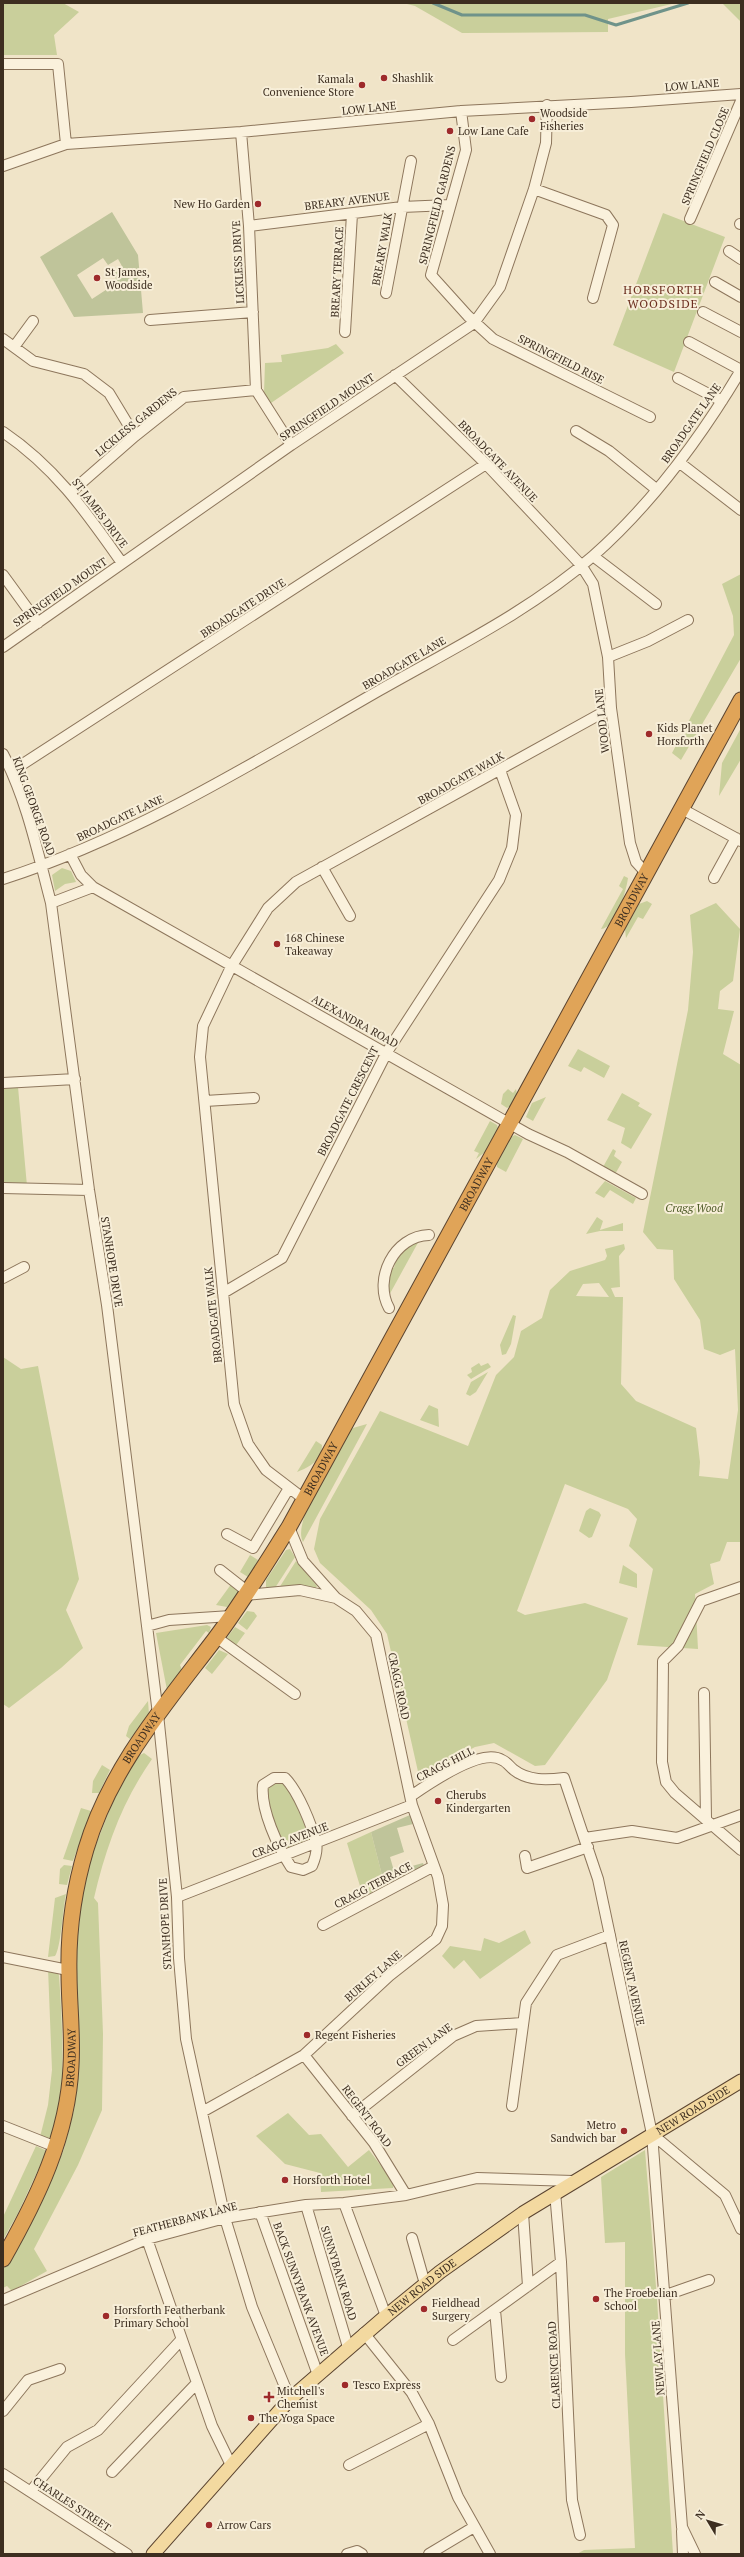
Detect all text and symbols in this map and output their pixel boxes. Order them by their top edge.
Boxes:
place label: Shashlik [392,71,434,85]
place label: Kamala Convenience Store [263,72,354,99]
marker: Shashlik [379,73,389,83]
street label: LOW LANE [664,76,720,94]
marker: Kamala Convenience Store [357,80,367,90]
street label: LOW LANE [341,98,397,118]
street label: SPRINGFIELD CLOSE [678,105,732,207]
place label: Woodside Fisheries [540,106,588,133]
marker: Woodside Fisheries [527,114,537,124]
place label: Low Lane Cafe [458,124,529,138]
marker: Low Lane Cafe [445,126,455,136]
street label: SPRINGFIELD GARDENS [415,144,459,266]
street label: BREARY AVENUE [304,189,390,213]
place label: New Ho Garden [173,197,250,211]
marker: New Ho Garden [253,199,263,209]
street label: BREARY WALK [369,211,395,287]
street label: LICKLESS DRIVE [229,220,247,304]
street label: BREARY TERRACE [328,226,346,318]
place label: St James, Woodside [105,265,153,292]
marker: St James, Woodside [92,273,102,283]
district label: HORSFORTH WOODSIDE [623,282,703,311]
street label: SPRINGFIELD RISE [516,331,606,387]
street label: SPRINGFIELD MOUNT [277,370,377,444]
street label: BROADGATE LANE [658,380,724,466]
street label: LICKLESS GARDENS [92,385,180,459]
street label: BROADGATE AVENUE [455,417,541,505]
street label: ST JAMES DRIVE [69,475,131,551]
street label: SPRINGFIELD MOUNT [10,554,110,630]
street label: BROADGATE DRIVE [198,575,288,641]
street label: BROADGATE LANE [360,633,448,693]
street label: WOOD LANE [592,688,612,754]
place label: Kids Planet Horsforth [657,721,713,748]
marker: Kids Planet Horsforth [644,729,654,739]
street label: BROADGATE WALK [415,748,507,807]
street label: KING GEORGE ROAD [10,755,58,858]
street label: BROADGATE LANE [74,792,166,844]
street label: BROADWAY [611,870,652,929]
place label: 168 Chinese Takeaway [285,931,345,958]
marker: 168 Chinese Takeaway [272,939,282,949]
street label: ALEXANDRA ROAD [309,991,401,1051]
street label: BROADGATE CRESCENT [314,1044,382,1158]
street label: BROADWAY [456,1154,497,1214]
park label: Cragg Wood [665,1201,723,1215]
street label: STANHOPE DRIVE [98,1216,126,1308]
street label: BROADGATE WALK [201,1266,225,1364]
street label: BROADWAY [301,1439,342,1498]
street label: CRAGG ROAD [385,1651,413,1721]
street label: BROADWAY [119,1709,164,1766]
street label: CRAGG HILL [414,1744,476,1784]
place label: Cherubs Kindergarten [446,1788,511,1815]
marker: Cherubs Kindergarten [433,1796,443,1806]
street label: CRAGG AVENUE [250,1819,330,1861]
street label: CRAGG TERRACE [332,1859,414,1911]
street label: STANHOPE DRIVE [156,1878,174,1970]
street label: REGENT AVENUE [616,1939,648,2027]
street label: BURLEY LANE [341,1947,405,2005]
street label: GREEN LANE [393,2020,455,2070]
street label: BROADWAY [62,2027,79,2088]
place label: Regent Fisheries [315,2028,396,2042]
marker: Regent Fisheries [302,2030,312,2040]
street label: REGENT ROAD [339,2082,395,2150]
street label: NEW ROAD SIDE [654,2082,732,2138]
place label: Metro Sandwich bar [551,2118,617,2145]
marker: Metro Sandwich bar [619,2126,629,2136]
place label: Horsforth Hotel [293,2173,370,2187]
marker: Horsforth Hotel [280,2175,290,2185]
street label: FEATHERBANK LANE [131,2198,239,2240]
street label: BACK SUNNYBANK AVENUE [270,2220,332,2358]
street label: SUNNYBANK ROAD [318,2224,360,2322]
street label: NEW ROAD SIDE [385,2256,459,2319]
place label: The Froebelian School [604,2286,678,2313]
marker: The Froebelian School [591,2294,601,2304]
place label: Fieldhead Surgery [432,2296,480,2323]
place label: Horsforth Featherbank Primary School [114,2303,226,2330]
marker: Fieldhead Surgery [419,2304,429,2314]
marker: Horsforth Featherbank Primary School [101,2311,111,2321]
street label: NEWLAY LANE [648,2320,668,2396]
street label: CLARENCE ROAD [545,2321,563,2409]
place label: Tesco Express [353,2378,421,2392]
marker: Tesco Express [340,2380,350,2390]
place label: Mitchell's Chemist [277,2384,325,2411]
marker: Mitchell's Chemist [264,2392,274,2402]
place label: The Yoga Space [259,2411,335,2425]
marker: The Yoga Space [246,2413,256,2423]
street label: CHARLES STREET [30,2474,114,2534]
north arrow [688,2501,728,2541]
text: N [692,2507,709,2522]
place label: Arrow Cars [217,2518,271,2532]
marker: Arrow Cars [204,2520,214,2530]

